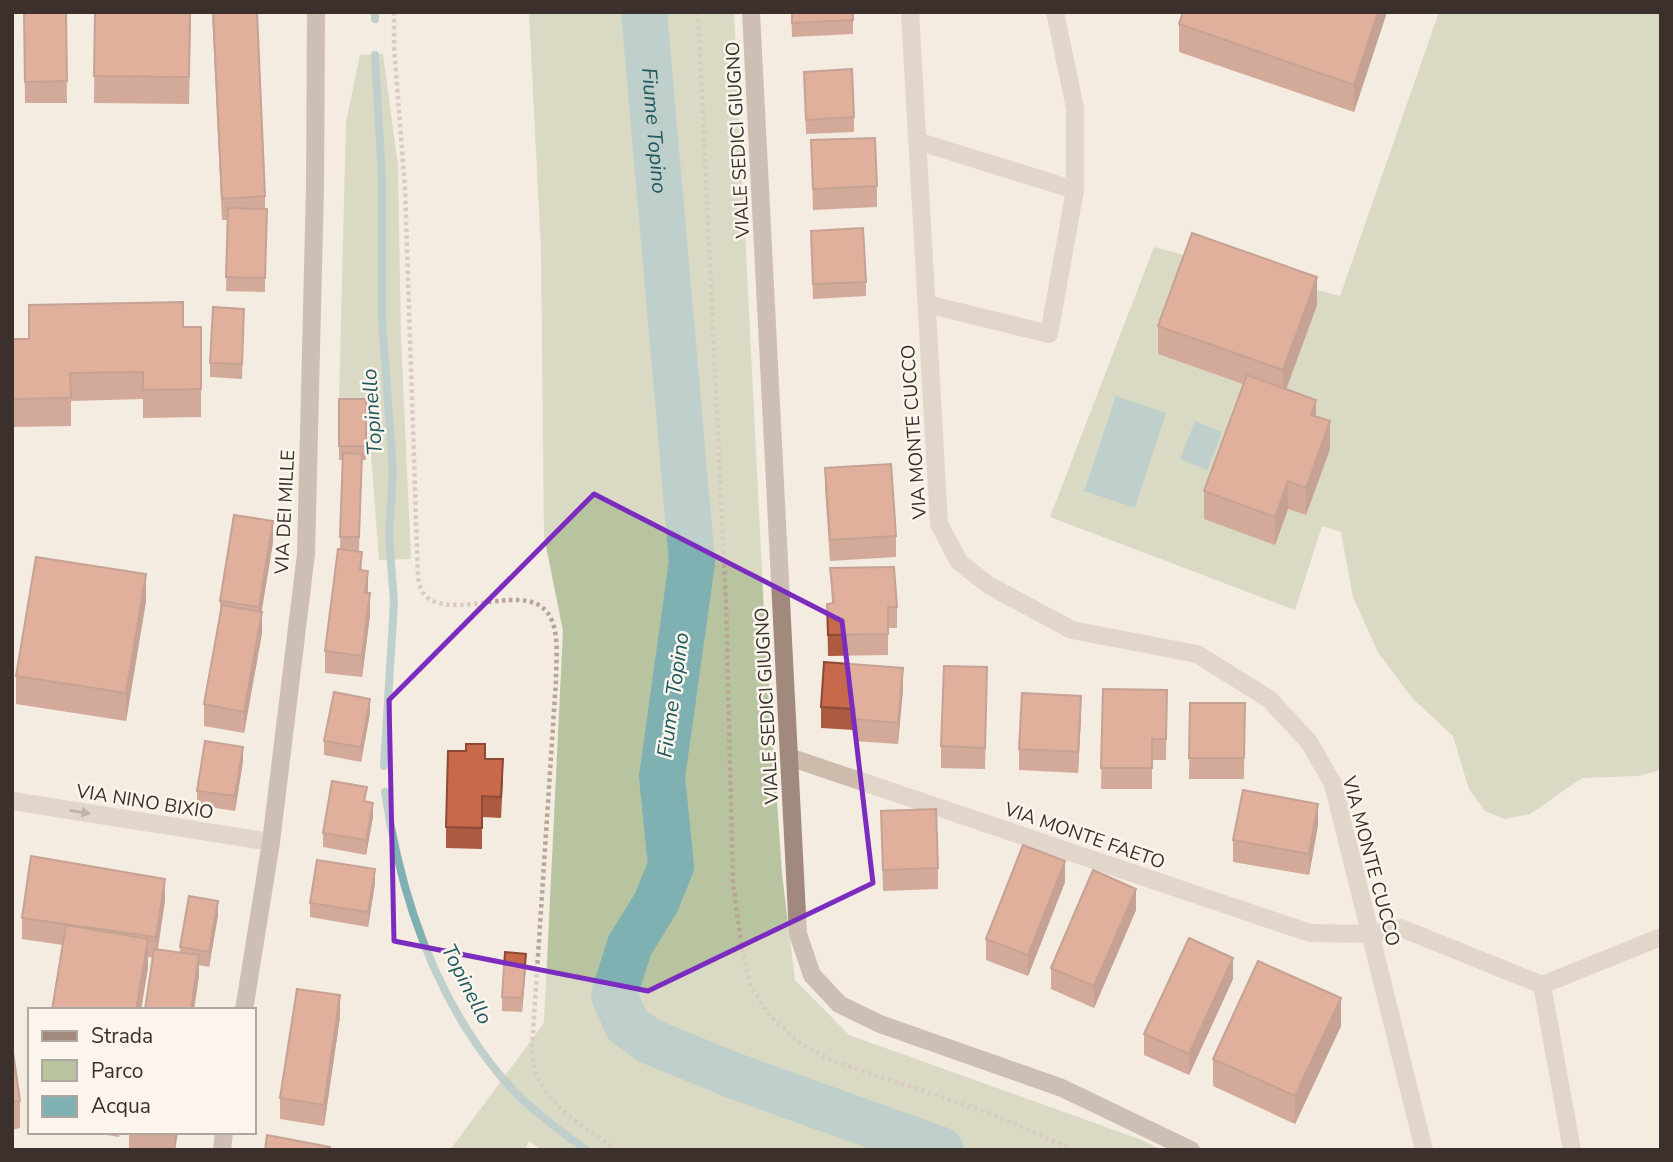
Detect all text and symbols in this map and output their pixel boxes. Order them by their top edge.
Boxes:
street label: VIALE SEDICI GIUGNO [720,41,756,240]
water label: Fiume Topino [635,66,674,195]
street label: VIA MONTE CUCCO [895,344,933,521]
water label: Topinello [355,368,389,456]
street label: VIA DEI MILLE [269,449,301,576]
street label: VIALE SEDICI GIUGNO [749,607,785,806]
water label: Fiume Topino [650,631,696,759]
street label: VIA MONTE CUCCO [1336,772,1406,949]
street label: VIA NINO BIXIO [73,778,215,826]
street label: VIA MONTE FAETO [1000,796,1168,876]
one-way arrow [69,806,91,817]
water label: Topinello [435,939,499,1029]
legend [28,1008,256,1134]
text: Strada [91,1022,153,1050]
text: Parco [91,1057,144,1085]
text: Acqua [91,1092,151,1120]

